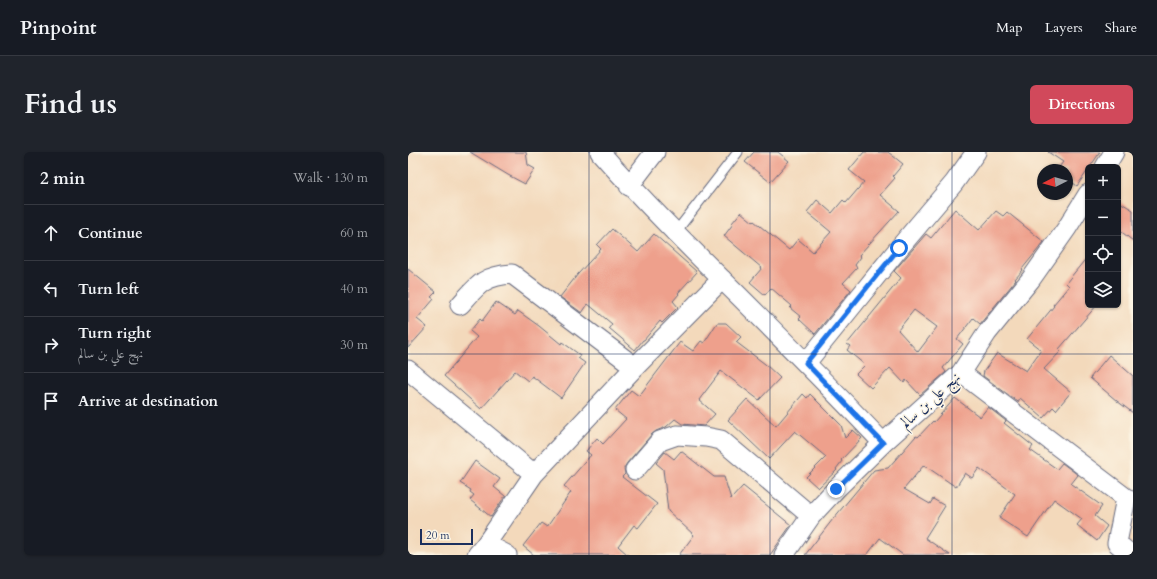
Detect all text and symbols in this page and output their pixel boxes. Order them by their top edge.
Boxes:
text: Pinpoint [20,15,97,41]
text: Map [996,18,1023,37]
text: Layers [1045,18,1083,37]
text: Share [1105,18,1137,37]
text: Find us [24,85,117,123]
button: Directions [1030,85,1133,124]
north arrow [1037,164,1073,200]
map controls [1085,164,1121,308]
button: + [1085,164,1121,200]
text: 2 min [40,167,85,190]
text: Walk · 130 m [293,169,368,187]
button: − [1085,200,1121,236]
icon: ahead [40,222,62,244]
text: Continue [78,223,143,243]
text: 60 m [340,224,368,242]
button: locate [1085,236,1121,272]
route start [890,239,908,257]
button: layers [1085,272,1121,308]
icon: left [40,278,62,300]
text: Turn left [78,279,139,299]
text: 40 m [340,280,368,298]
text: Turn right [78,323,151,343]
icon: right [40,334,62,356]
text: 30 m [340,336,368,354]
text: نهج علي بن سالم [78,345,143,363]
street label: نهج علي بن سالم [895,367,967,436]
icon: arrive [40,390,62,412]
text: Arrive at destination [78,391,218,411]
route end [827,480,845,498]
scale bar [420,527,473,546]
text: 20 m [426,528,450,543]

